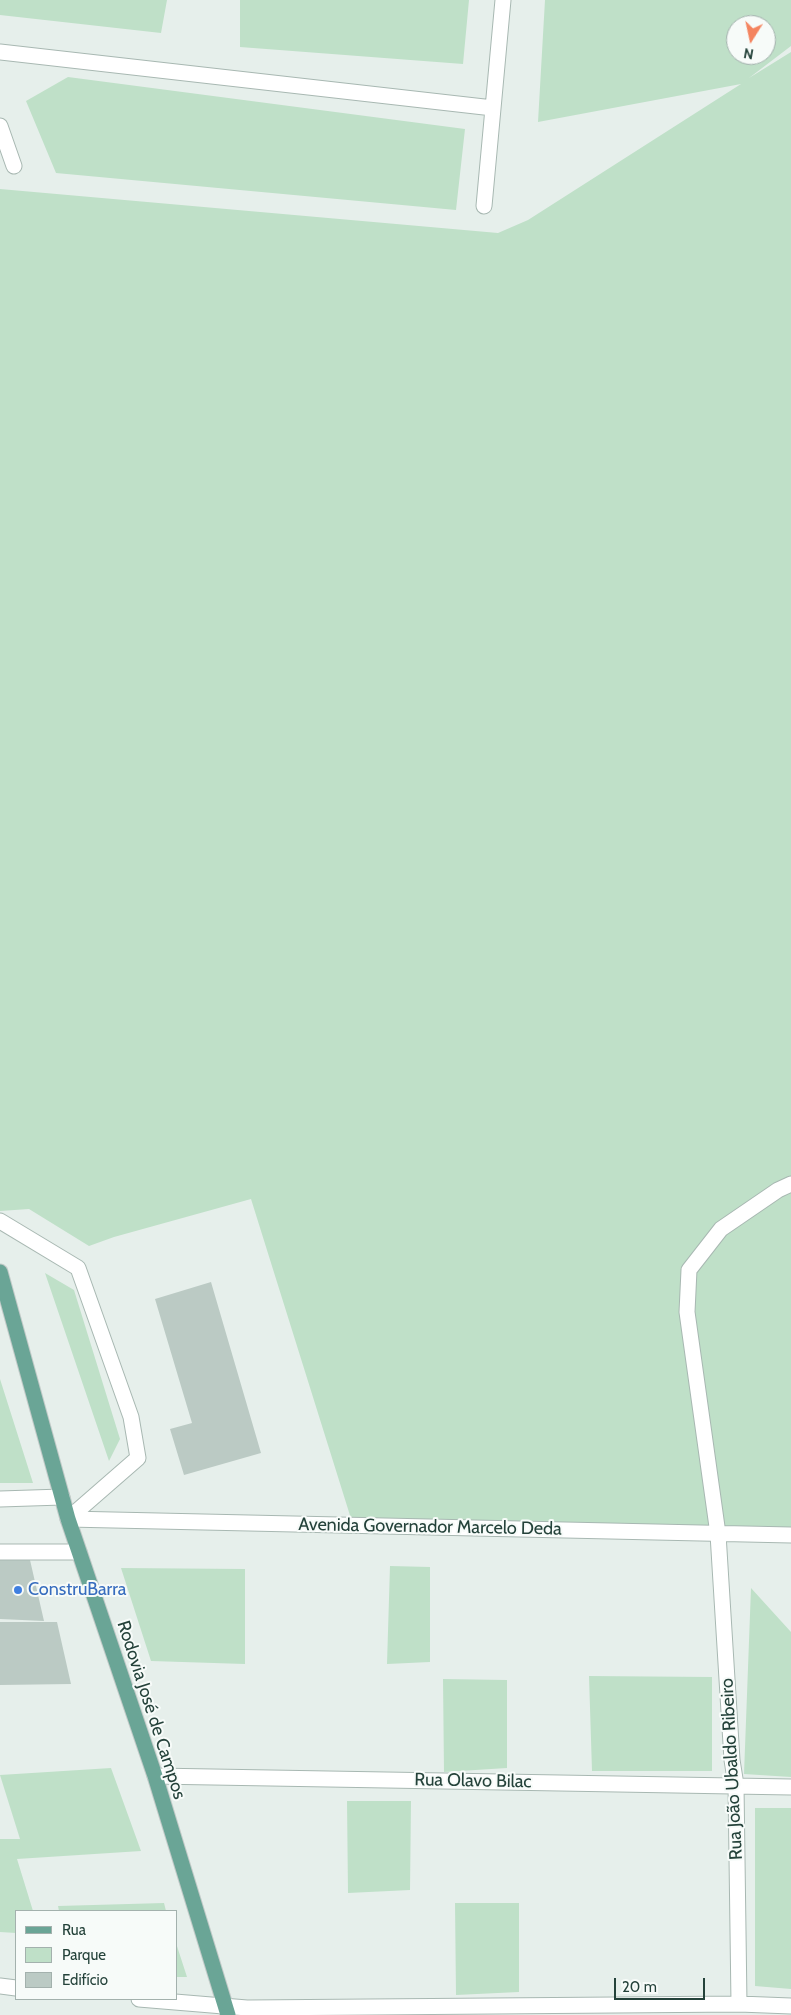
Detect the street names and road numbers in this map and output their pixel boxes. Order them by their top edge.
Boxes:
street label: Avenida Governador Marcelo Deda [298,1514,562,1540]
street label: Rodovia José de Campos [112,1618,190,1802]
street label: Rua João Ubaldo Ribeiro [716,1678,748,1860]
street label: Rua Olavo Bilac [414,1769,532,1793]

